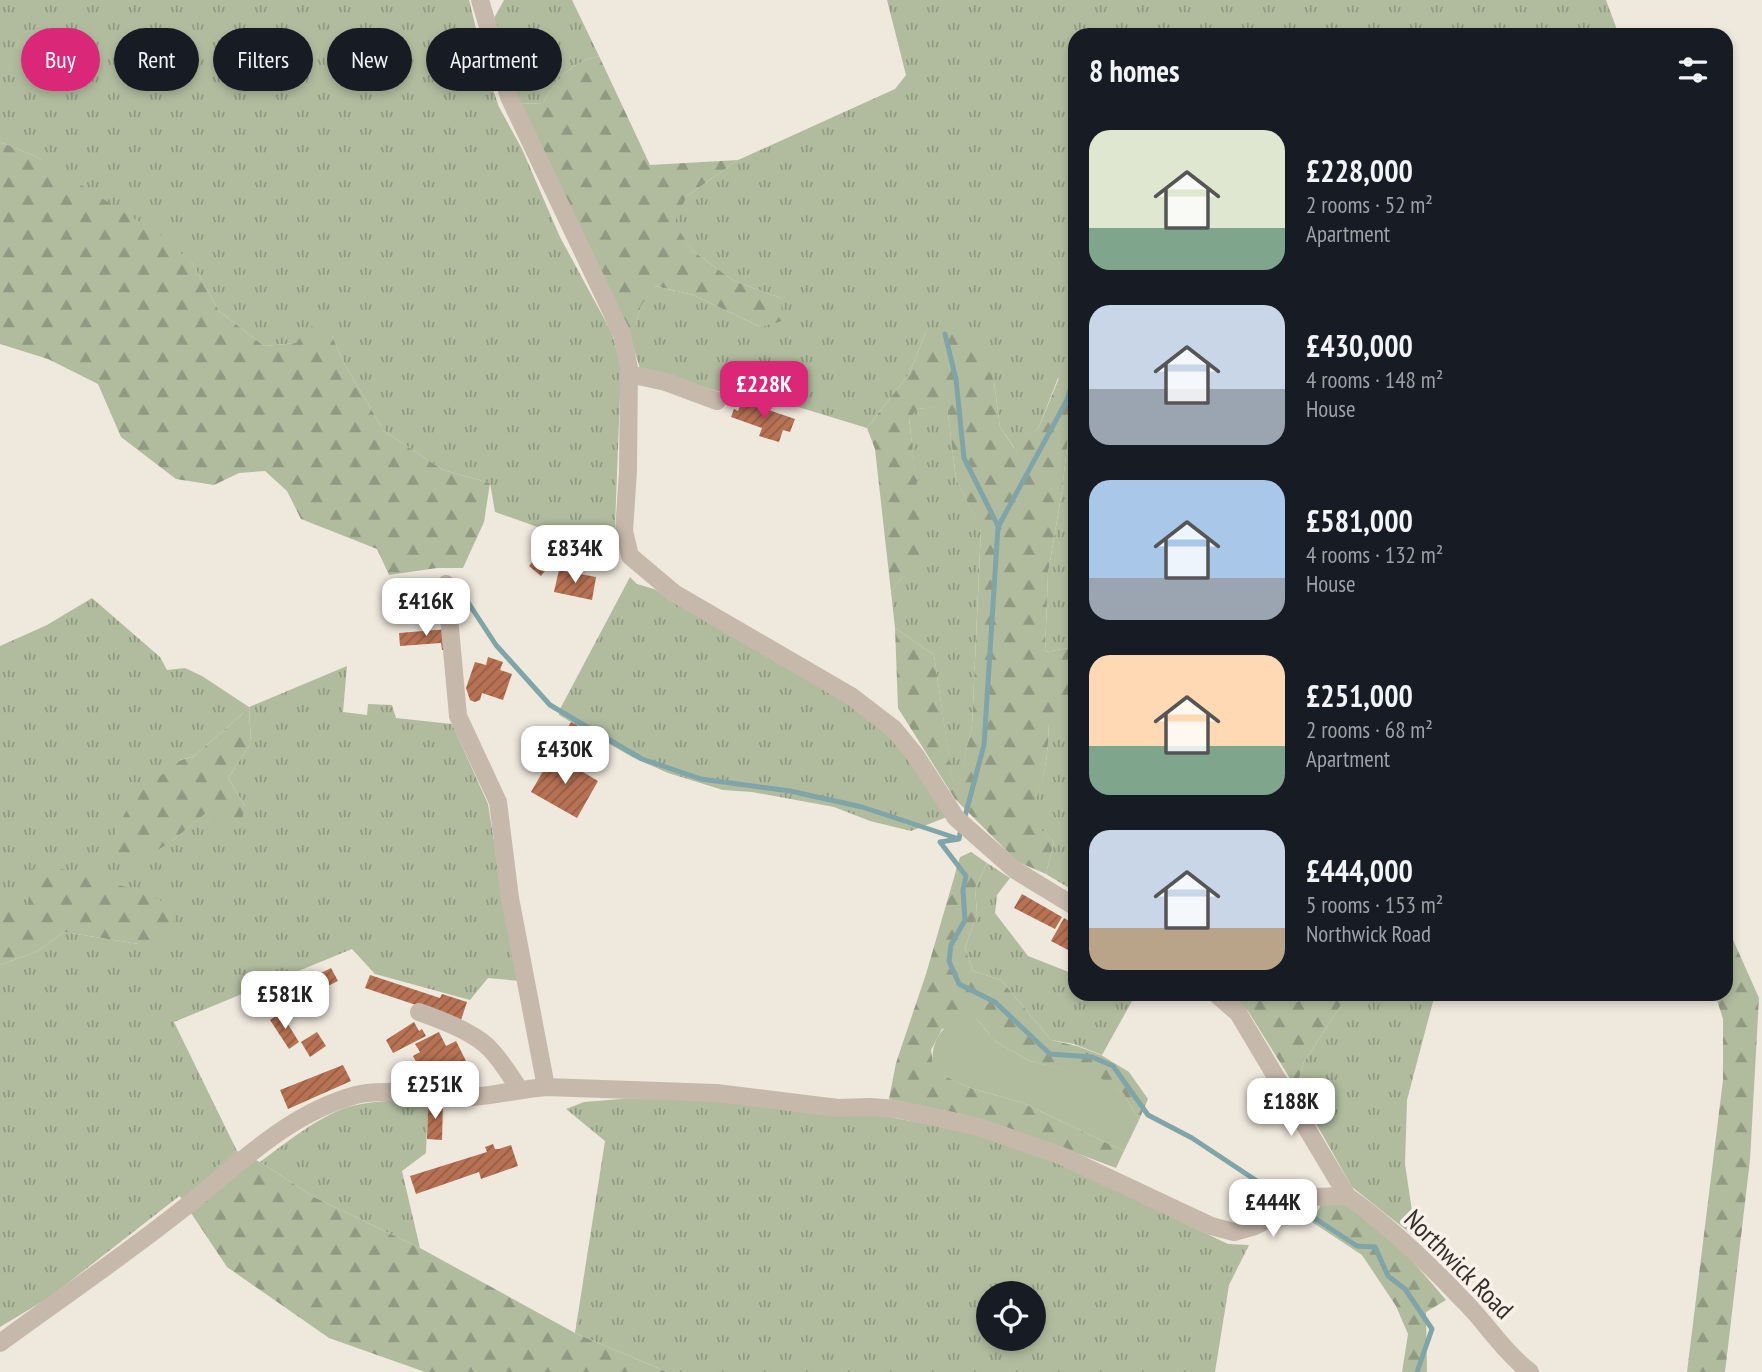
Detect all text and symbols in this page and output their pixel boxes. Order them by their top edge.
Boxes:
chip: Buy [21,28,100,91]
chip: Rent [114,28,199,91]
chip: Filters [213,28,313,91]
chip: New [327,28,412,91]
chip: Apartment [426,28,562,91]
text: 8 homes [1089,51,1180,90]
icon: filters [1674,51,1712,89]
text: £228,000 [1306,151,1413,190]
icon: home [1145,158,1229,242]
text: 2 rooms · 52 m² [1306,190,1433,219]
text: Apartment [1306,219,1390,248]
text: £430,000 [1306,326,1413,365]
icon: home [1145,333,1229,417]
pin: £228K [715,362,813,421]
text: 4 rooms · 148 m² [1306,365,1443,394]
text: £228K [736,369,792,398]
text: House [1306,394,1356,423]
text: £581,000 [1306,501,1413,540]
icon: home [1145,508,1229,592]
pin: £834K [526,526,624,585]
text: £834K [547,533,603,562]
text: 4 rooms · 132 m² [1306,540,1443,569]
text: House [1306,569,1356,598]
pin: £416K [377,578,475,638]
text: £416K [398,586,454,615]
text: £251,000 [1306,676,1413,715]
icon: home [1145,683,1229,767]
text: 2 rooms · 68 m² [1306,715,1433,744]
pin: £430K [516,726,614,786]
text: £430K [537,734,593,763]
text: Apartment [1306,744,1390,773]
text: £444,000 [1306,851,1413,890]
icon: home [1145,858,1229,942]
text: 5 rooms · 153 m² [1306,890,1443,919]
text: Northwick Road [1306,919,1431,948]
pin: £581K [236,972,334,1031]
text: £581K [257,979,313,1008]
pin: £251K [386,1062,484,1121]
text: £251K [407,1069,463,1098]
pin: £188K [1242,1078,1340,1138]
text: £188K [1263,1086,1319,1115]
pin: £444K [1224,1180,1322,1239]
text: £444K [1245,1187,1301,1216]
street label: Northwick Road [1397,1202,1521,1326]
map controls [976,1281,1046,1351]
button: locate [976,1281,1046,1351]

